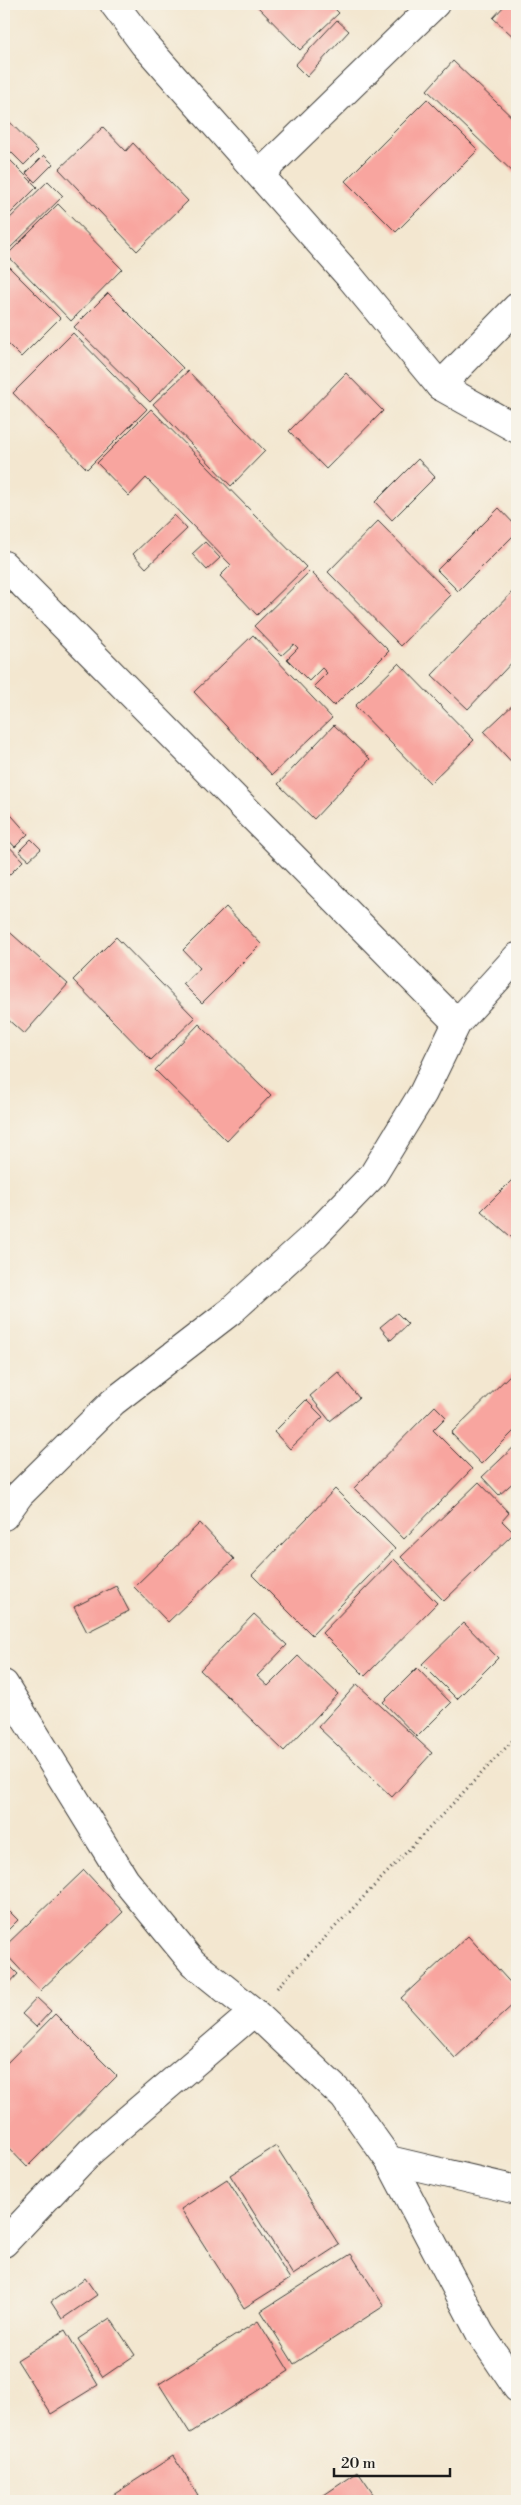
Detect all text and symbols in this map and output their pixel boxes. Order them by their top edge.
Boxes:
scale bar [334,2445,450,2477]
text: 20 m [341,2454,376,2473]

